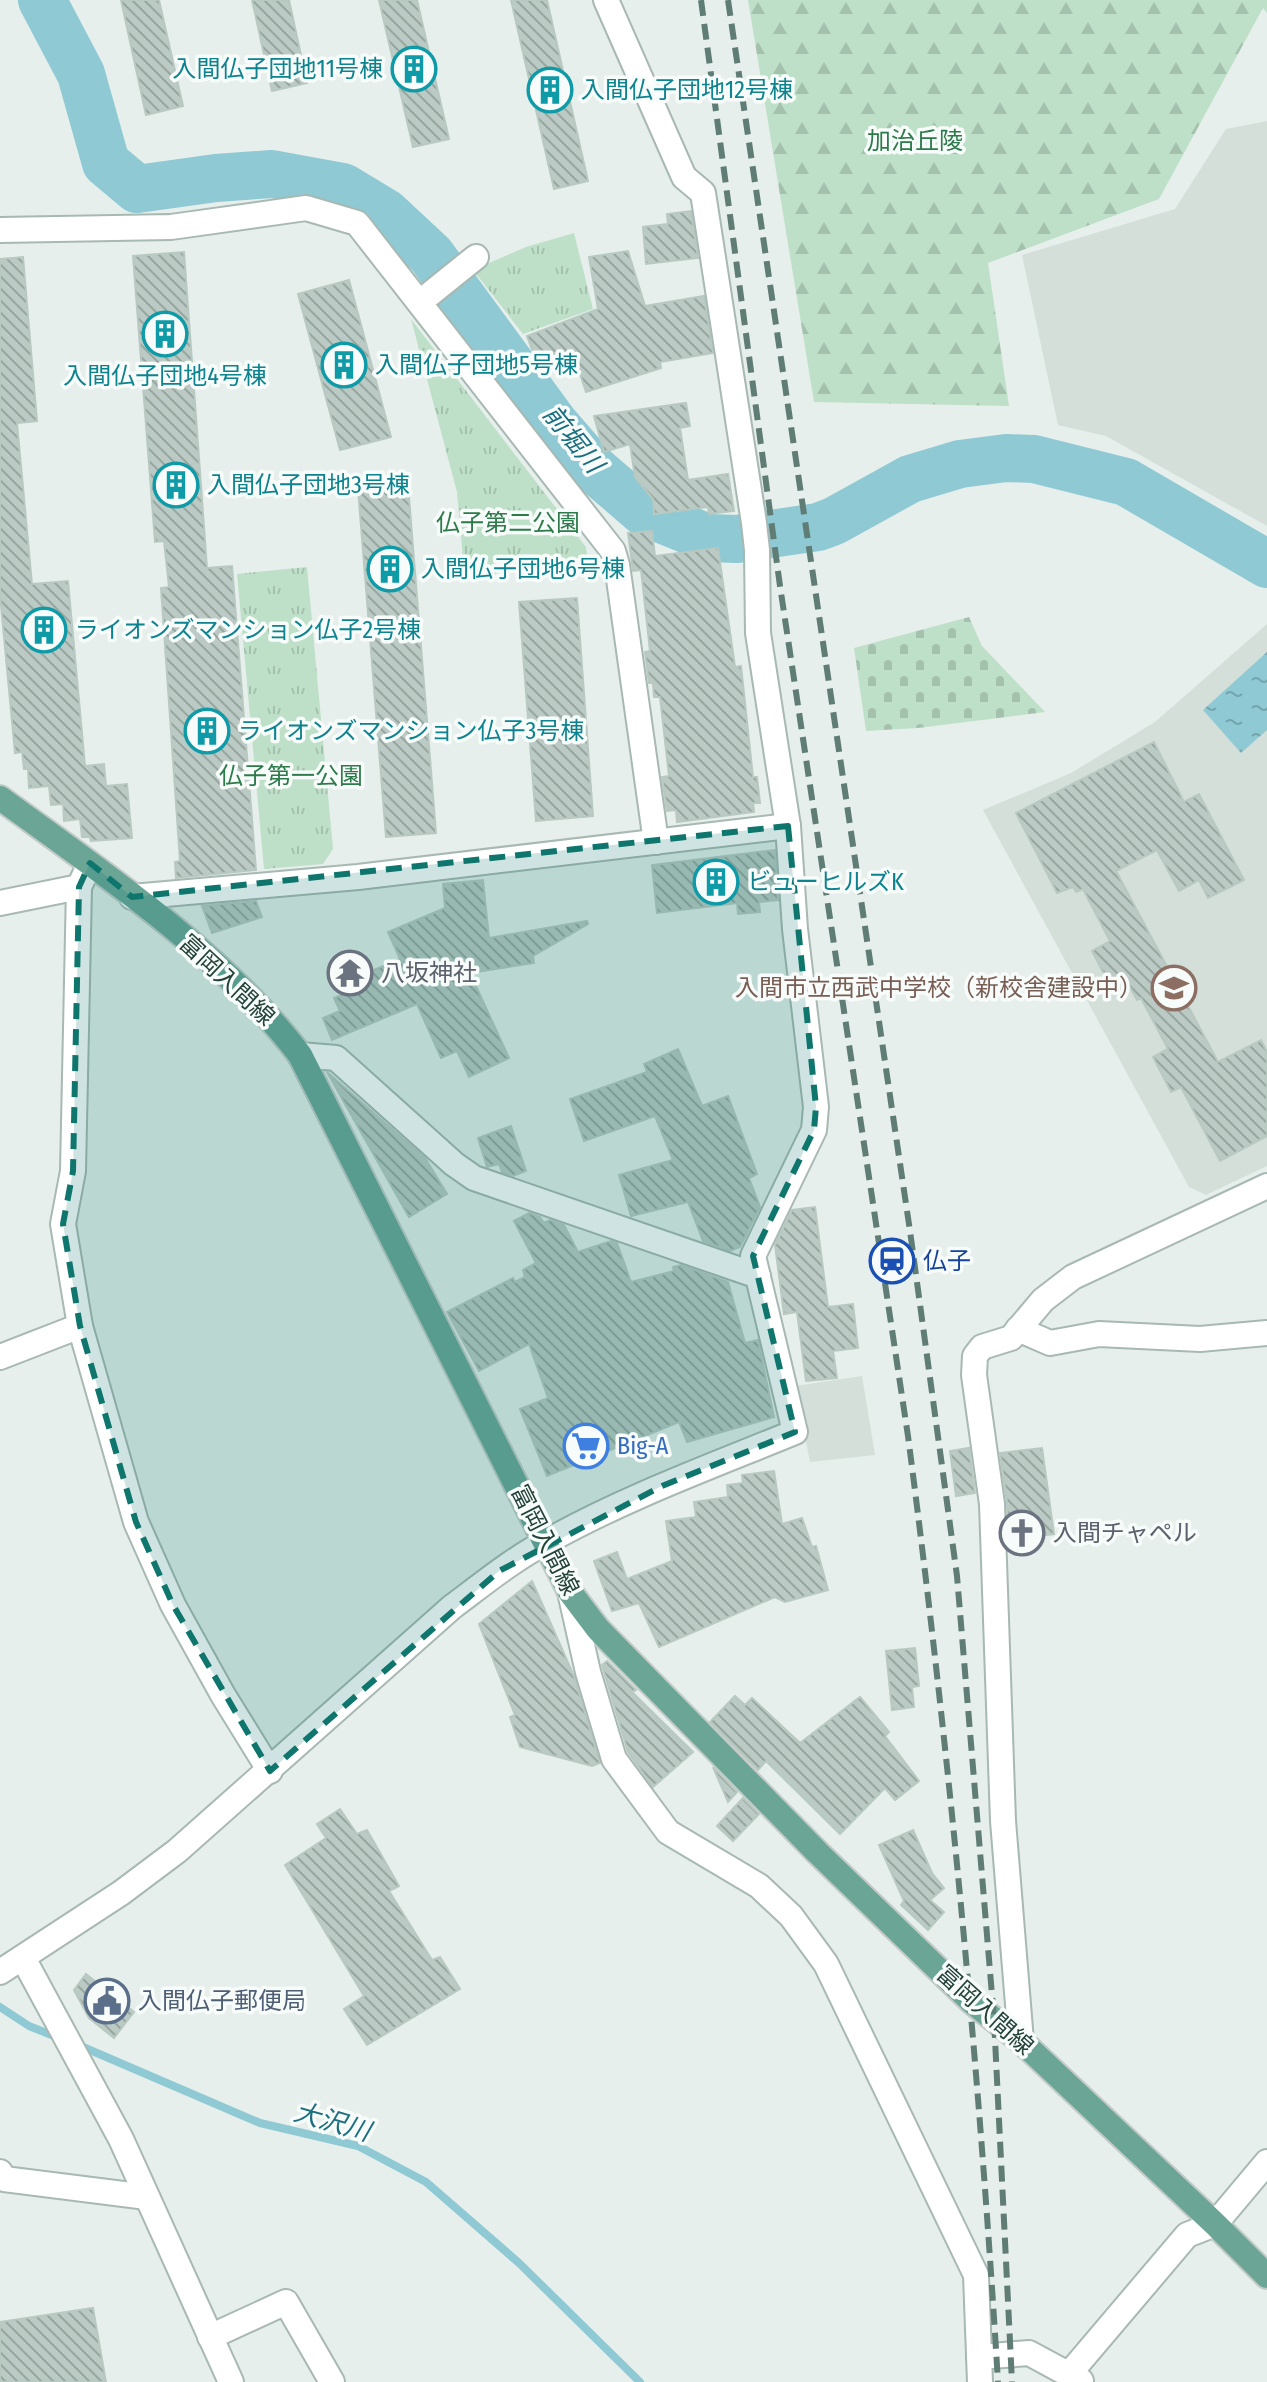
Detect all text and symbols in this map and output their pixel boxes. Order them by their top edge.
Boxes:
building icon: 入間仏子団地11号棟 [390,45,438,93]
place label: 入間仏子団地11号棟 [173,55,383,83]
building icon: 入間仏子団地12号棟 [526,66,574,114]
place label: 入間仏子団地12号棟 [581,76,793,104]
park label: 加治丘陵 [867,127,963,155]
building icon: 入間仏子団地4号棟 [141,310,189,358]
building icon: 入間仏子団地5号棟 [320,341,368,389]
place label: 入間仏子団地5号棟 [375,351,578,379]
place label: 入間仏子団地4号棟 [63,362,267,390]
water label: 前堀川 [536,399,611,481]
building icon: 入間仏子団地3号棟 [152,461,200,509]
place label: 入間仏子団地3号棟 [207,471,410,499]
park label: 仏子第二公園 [436,509,580,537]
building icon: 入間仏子団地6号棟 [366,545,414,593]
place label: 入間仏子団地6号棟 [421,555,625,583]
building icon: ライオンズマンション仏子2号棟 [20,606,68,654]
place label: ライオンズマンション仏子2号棟 [75,616,421,644]
building icon: ライオンズマンション仏子3号棟 [183,707,231,755]
place label: ライオンズマンション仏子3号棟 [238,717,584,745]
park label: 仏子第一公園 [219,762,363,790]
building icon: ビューヒルズK [692,858,740,906]
place label: ビューヒルズK [747,868,904,896]
street label: 富岡入間線 [174,929,280,1031]
temple icon: 八坂神社 [326,949,374,997]
place label: 八坂神社 [381,959,477,987]
school or university icon: 入間市立西武中学校（新校舎建設中） [1150,964,1198,1012]
place label: 入間市立西武中学校（新校舎建設中） [735,974,1143,1002]
station icon: 仏子 [868,1237,916,1285]
place label: 仏子 [923,1247,971,1275]
supermarket icon: Big-A [562,1422,610,1470]
place label: Big-A [617,1432,669,1460]
street label: 富岡入間線 [505,1480,585,1600]
church icon: 入間チャペル [998,1509,1046,1557]
place label: 入間チャペル [1053,1519,1197,1547]
street label: 富岡入間線 [931,1959,1039,2061]
public building icon: 入間仏子郵便局 [83,1977,131,2025]
place label: 入間仏子郵便局 [138,1987,306,2015]
water label: 大沢川 [290,2096,377,2148]

